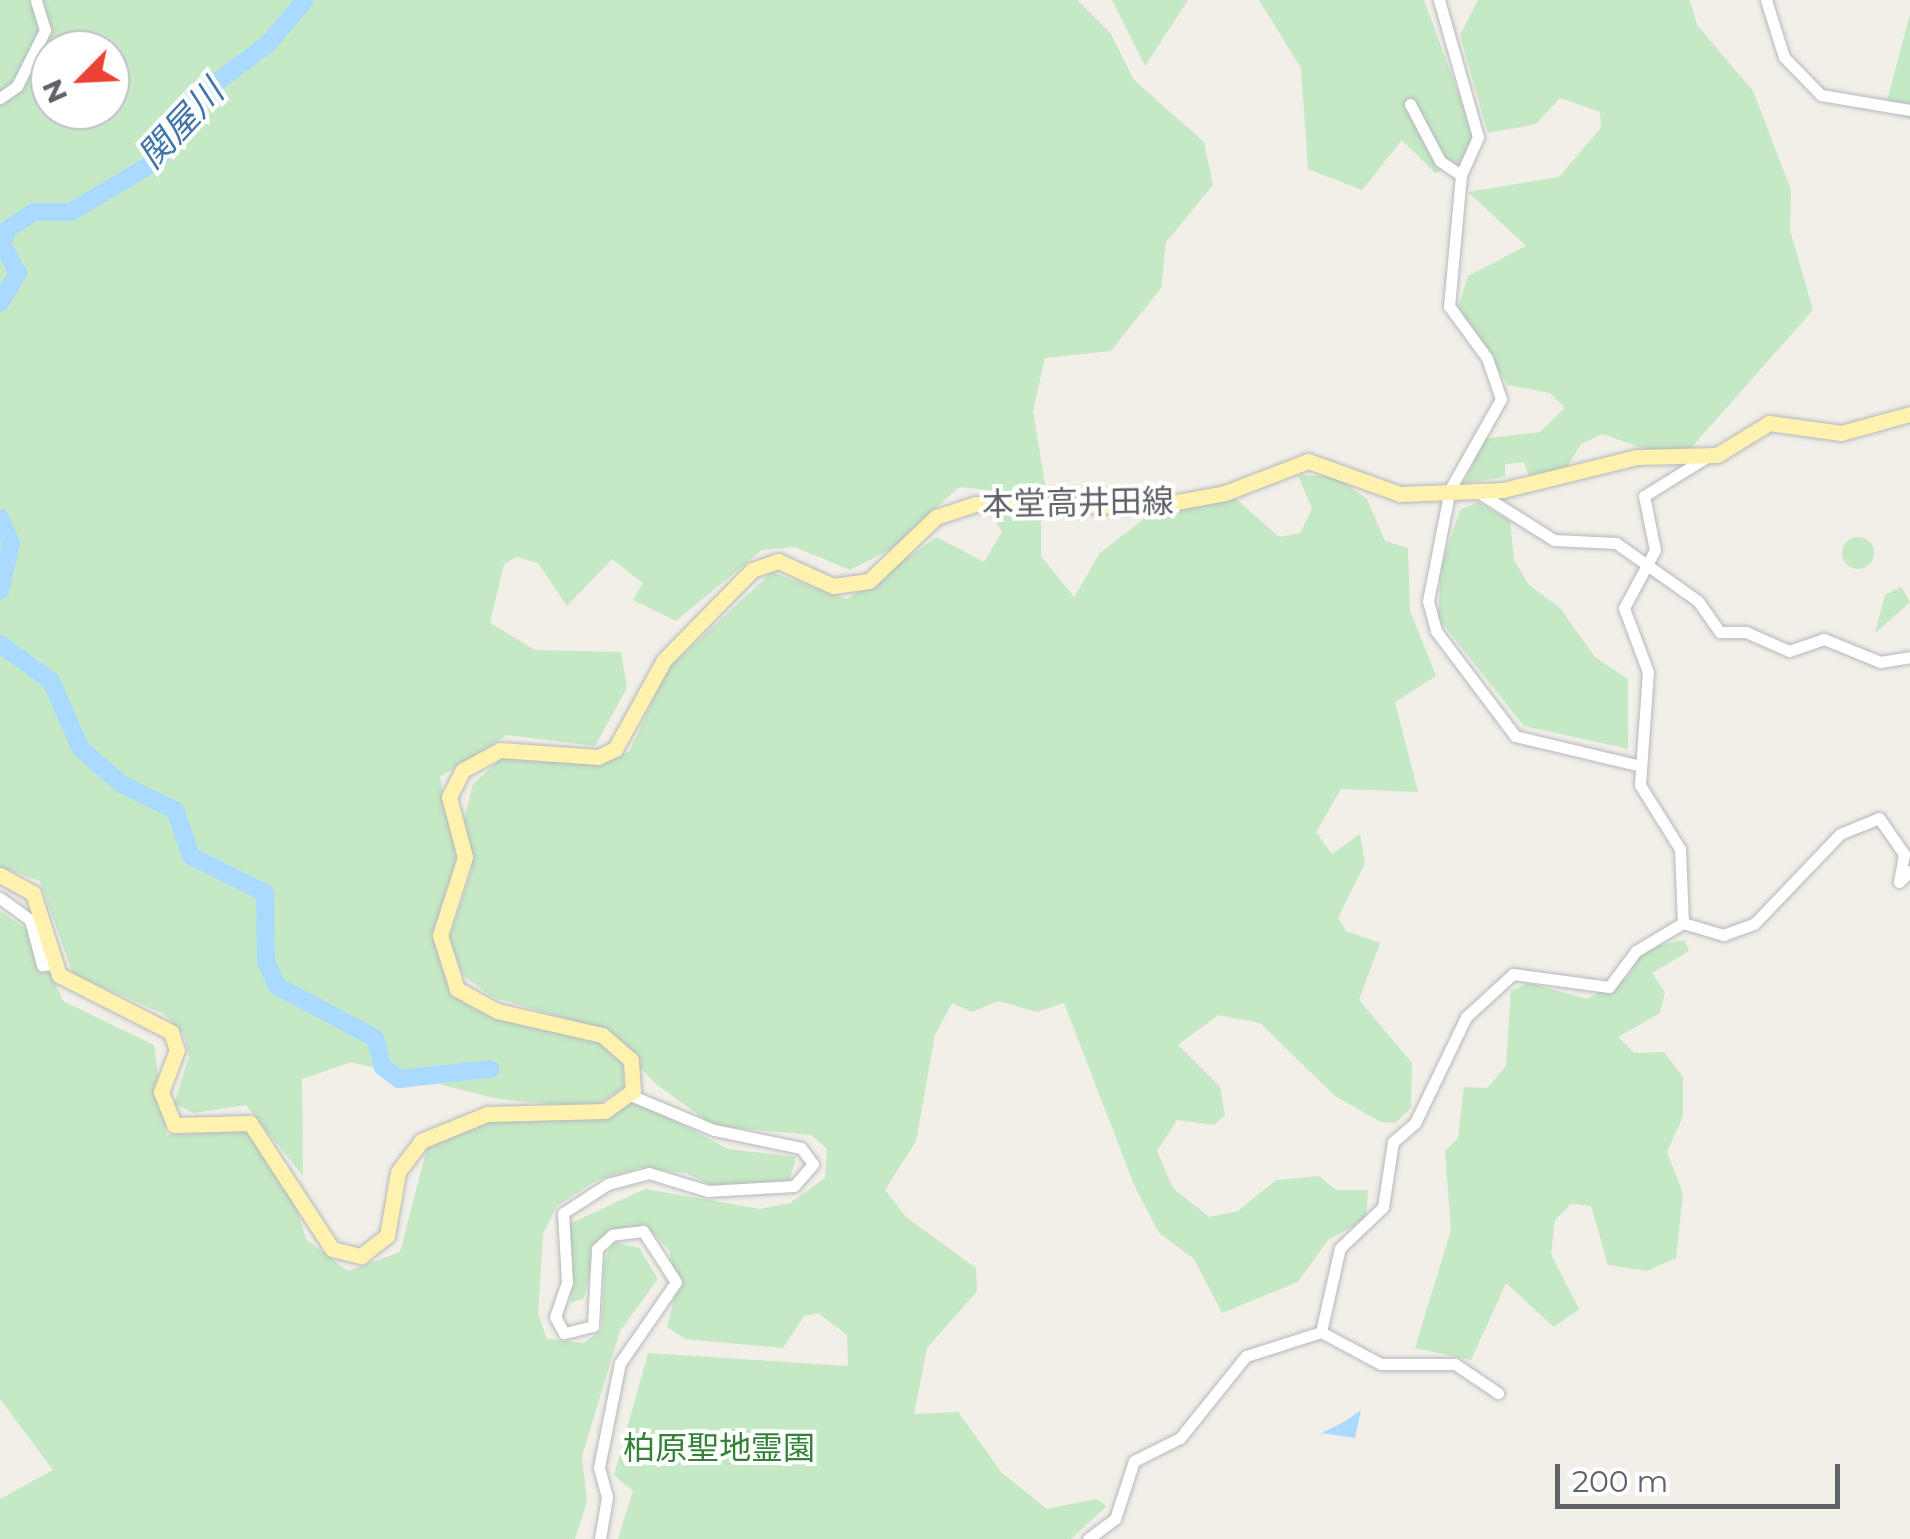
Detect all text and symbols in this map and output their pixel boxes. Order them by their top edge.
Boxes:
north arrow [30,30,130,130]
water label: 関屋川 [130,71,232,177]
text: N [34,74,75,109]
street label: 本堂高井田線 [982,482,1174,524]
park label: 柏原聖地霊園 [623,1429,815,1467]
scale bar [1560,1444,1845,1506]
text: 200 m [1572,1463,1668,1500]

